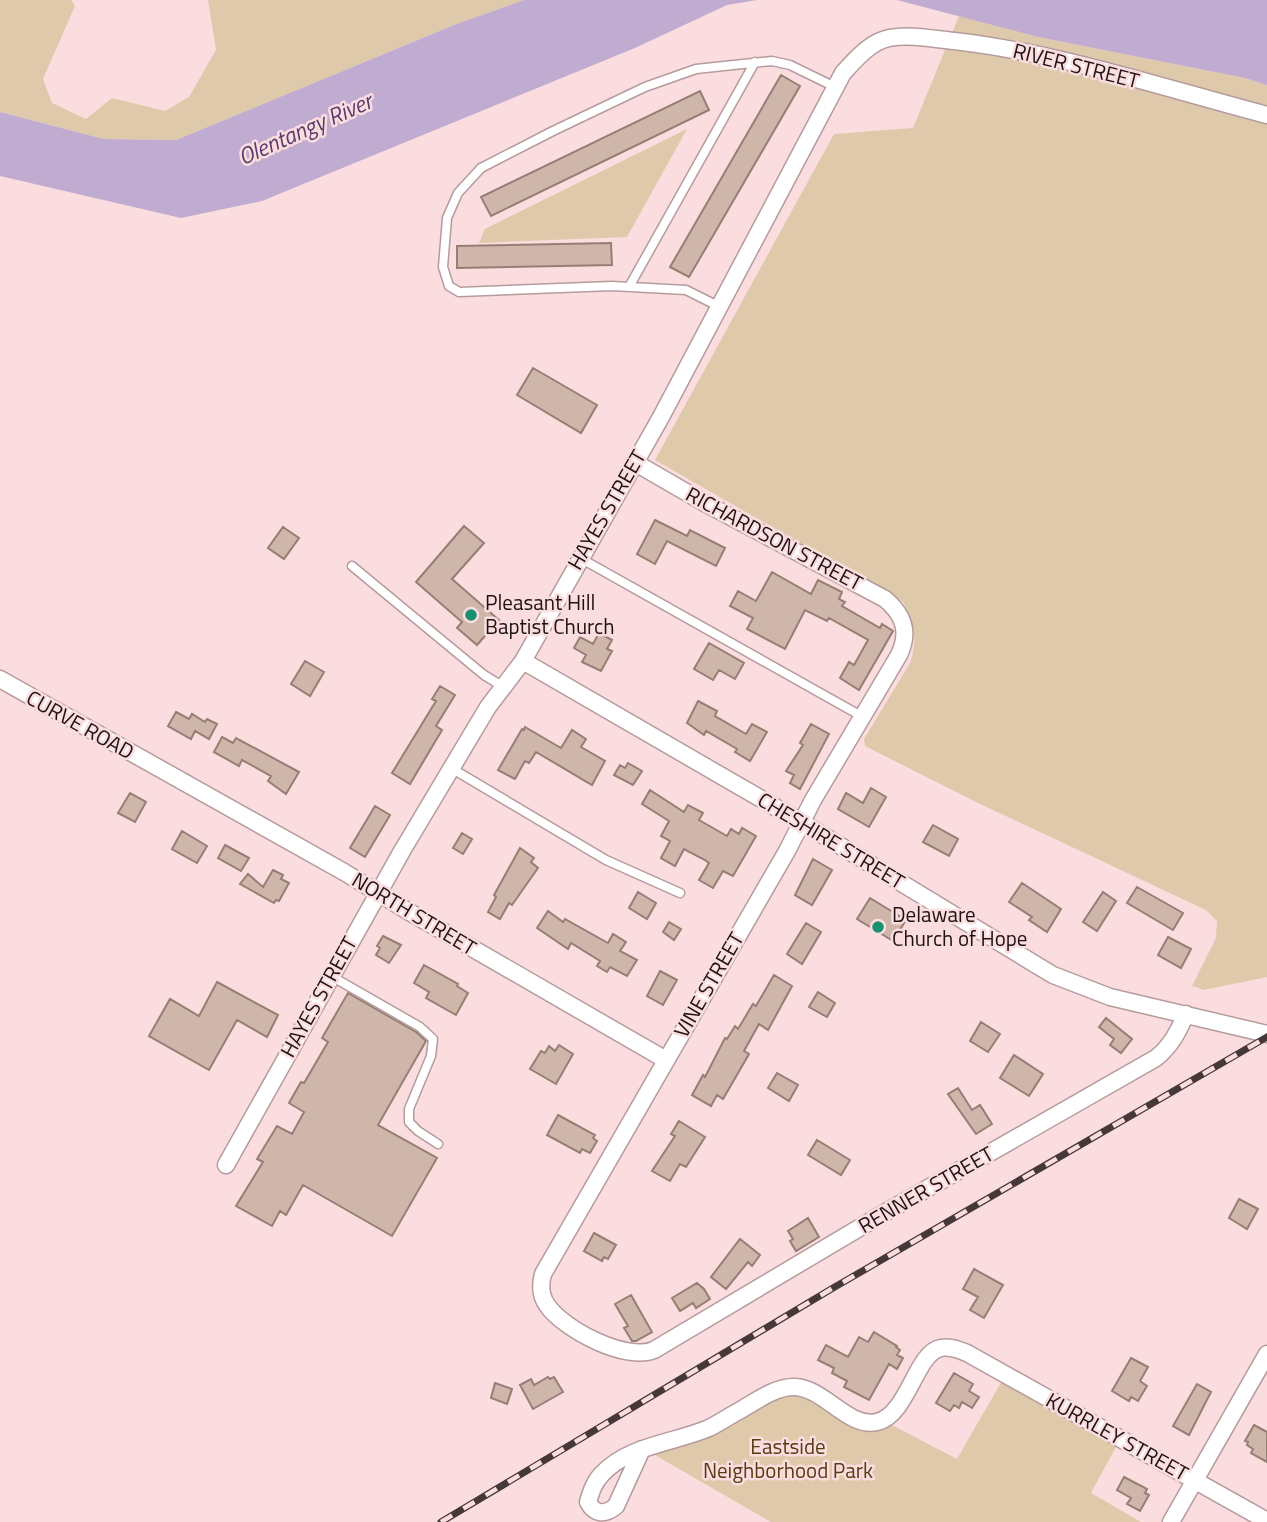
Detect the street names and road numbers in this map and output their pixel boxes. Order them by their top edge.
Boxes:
street label: RIVER STREET [1010,34,1143,96]
street label: HAYES STREET [559,443,654,576]
street label: RICHARDSON STREET [680,478,869,598]
street label: CURVE ROAD [21,681,140,767]
street label: CHESHIRE STREET [752,784,911,897]
street label: NORTH STREET [346,863,483,963]
street label: VINE STREET [665,926,751,1043]
street label: HAYES STREET [272,930,365,1063]
street label: RENNER STREET [852,1137,999,1241]
street label: KURRLEY STREET [1040,1384,1195,1489]

